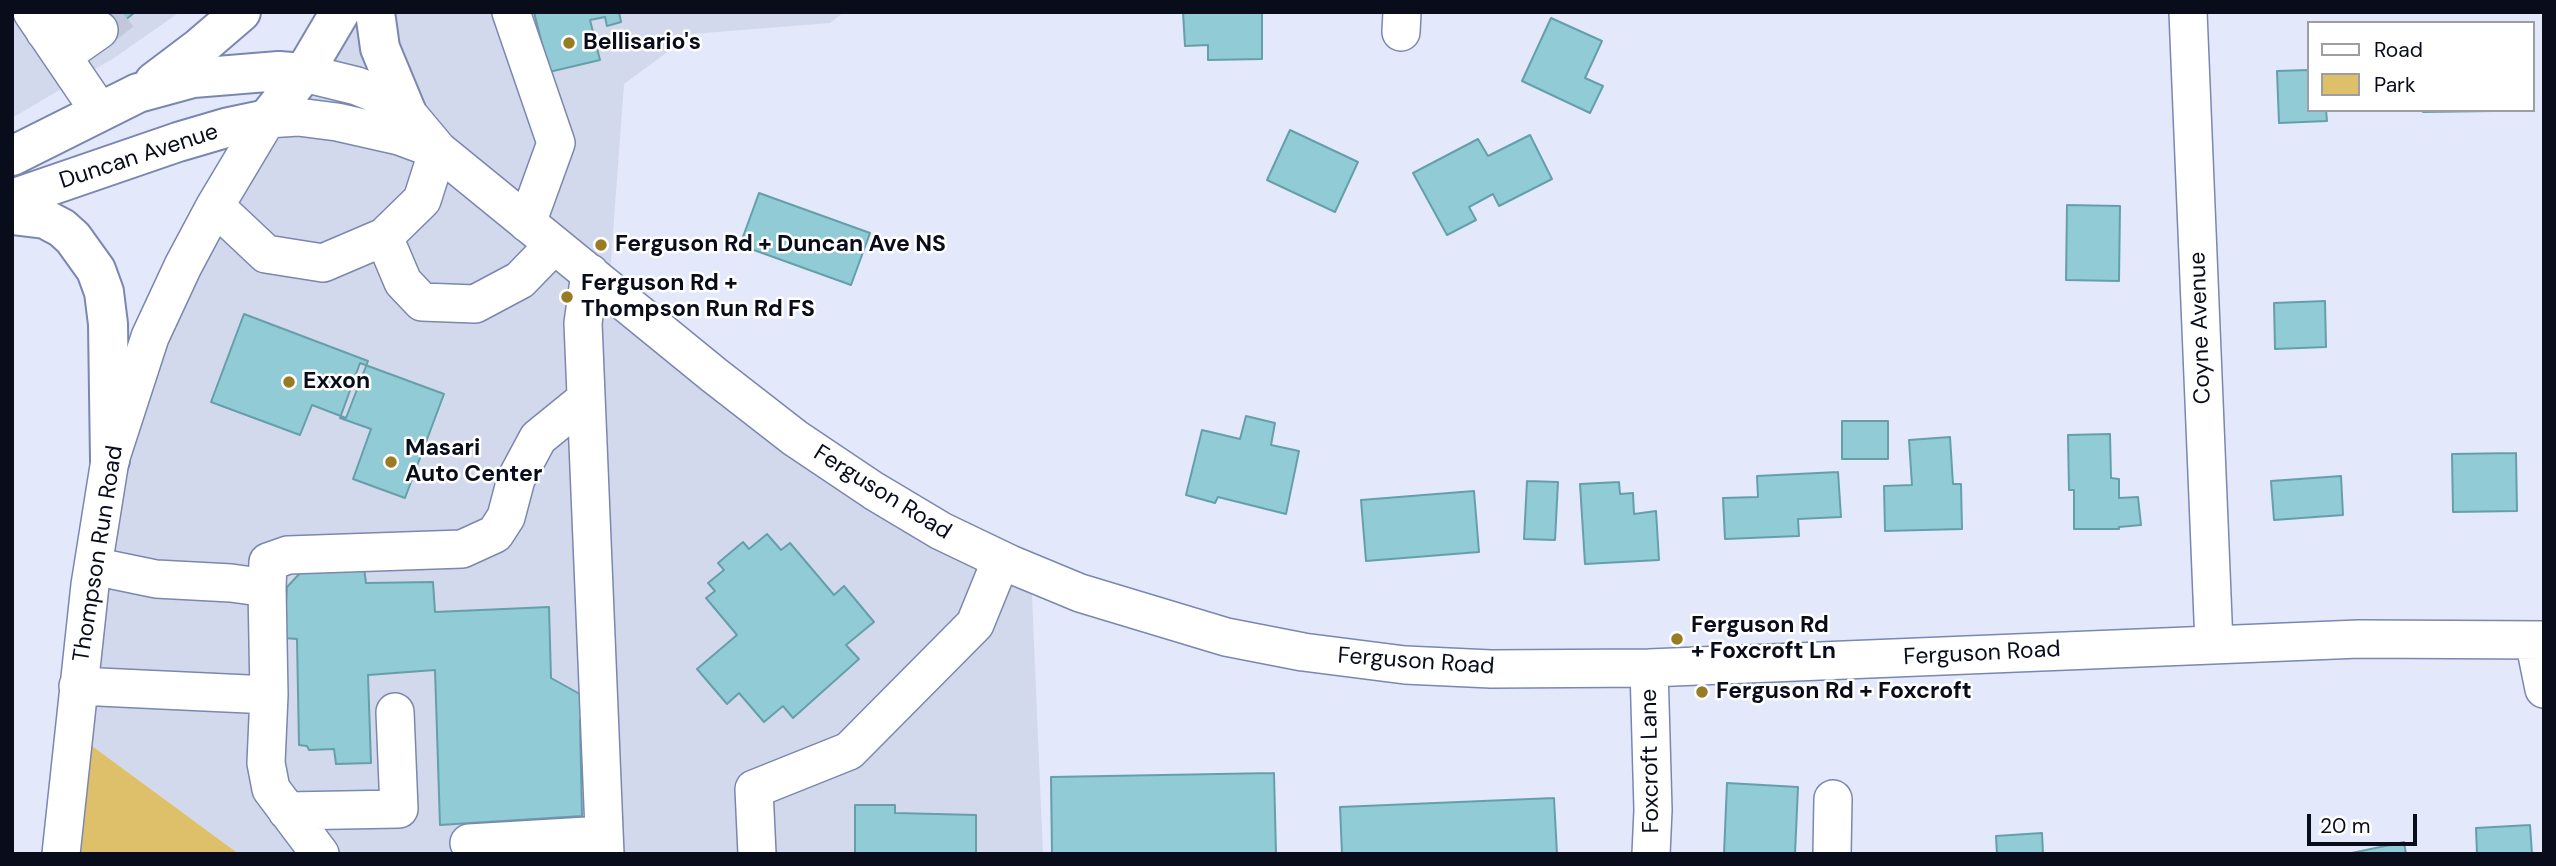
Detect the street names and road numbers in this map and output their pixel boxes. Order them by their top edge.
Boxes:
street label: Duncan Avenue [56,118,222,196]
street label: Coyne Avenue [2185,251,2217,405]
street label: Ferguson Road [808,440,956,546]
street label: Thompson Run Road [68,444,130,664]
street label: Ferguson Road [1903,636,2061,672]
street label: Ferguson Road [1337,643,1495,681]
street label: Foxcroft Lane [1636,688,1666,834]

